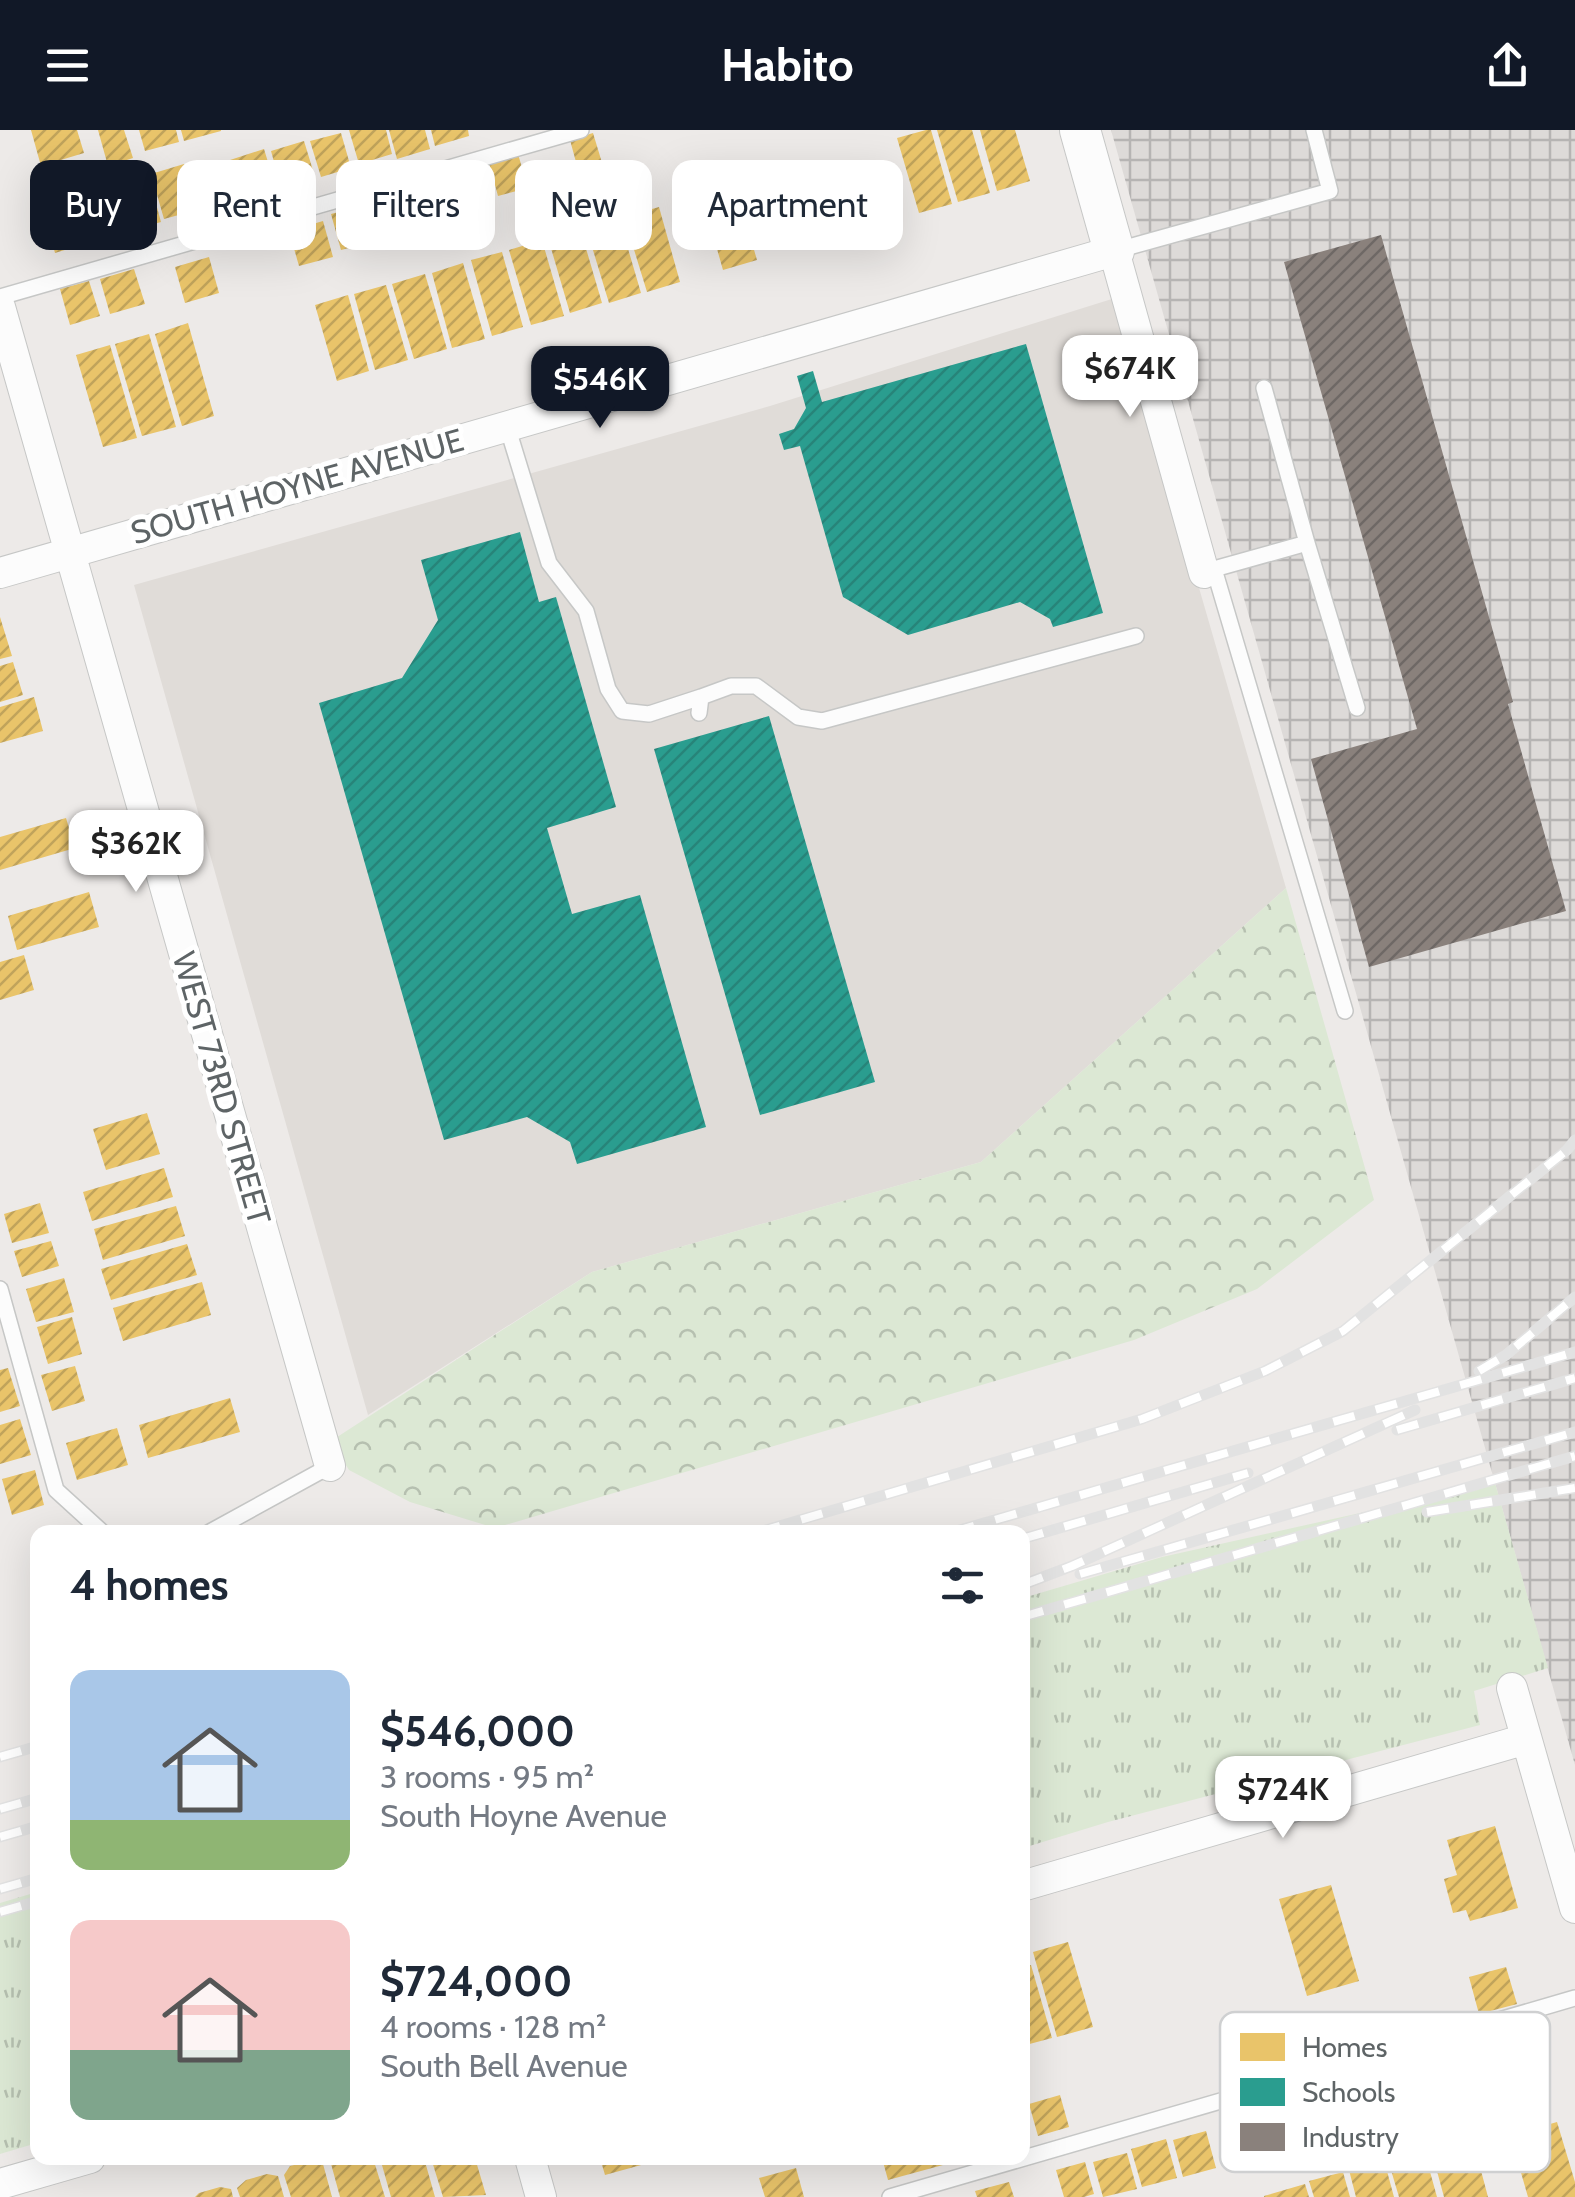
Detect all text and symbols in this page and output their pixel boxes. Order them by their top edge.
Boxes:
icon: menu [40,38,95,93]
text: Habito [721,38,854,92]
icon: share [1480,38,1535,93]
chip: Buy [30,160,157,250]
chip: Rent [177,160,316,250]
chip: Filters [336,160,495,250]
chip: New [515,160,652,250]
chip: Apartment [672,160,903,250]
pin: $674K [1060,335,1200,420]
pin: $546K [530,346,670,431]
text: $674K [1084,348,1176,387]
text: $546K [553,359,647,398]
street label: SOUTH HOYNE AVENUE [126,420,468,552]
pin: $362K [66,810,206,895]
text: $362K [91,823,181,862]
street label: WEST 73RD STREET [164,947,280,1229]
icon: filters [935,1558,990,1613]
text: 4 homes [70,1559,229,1611]
text: $546,000 [380,1705,575,1757]
icon: home [150,1710,270,1830]
pin: $724K [1213,1756,1353,1841]
text: 3 rooms · 95 m² [380,1757,594,1796]
text: $724K [1237,1769,1329,1808]
text: South Hoyne Avenue [380,1796,667,1835]
text: $724,000 [380,1955,572,2007]
icon: home [150,1960,270,2080]
text: 4 rooms · 128 m² [380,2007,606,2046]
legend [1220,2012,1550,2172]
text: Homes [1302,2030,1387,2064]
text: South Bell Avenue [380,2046,628,2085]
text: Schools [1302,2075,1395,2109]
text: Industry [1302,2120,1399,2154]

